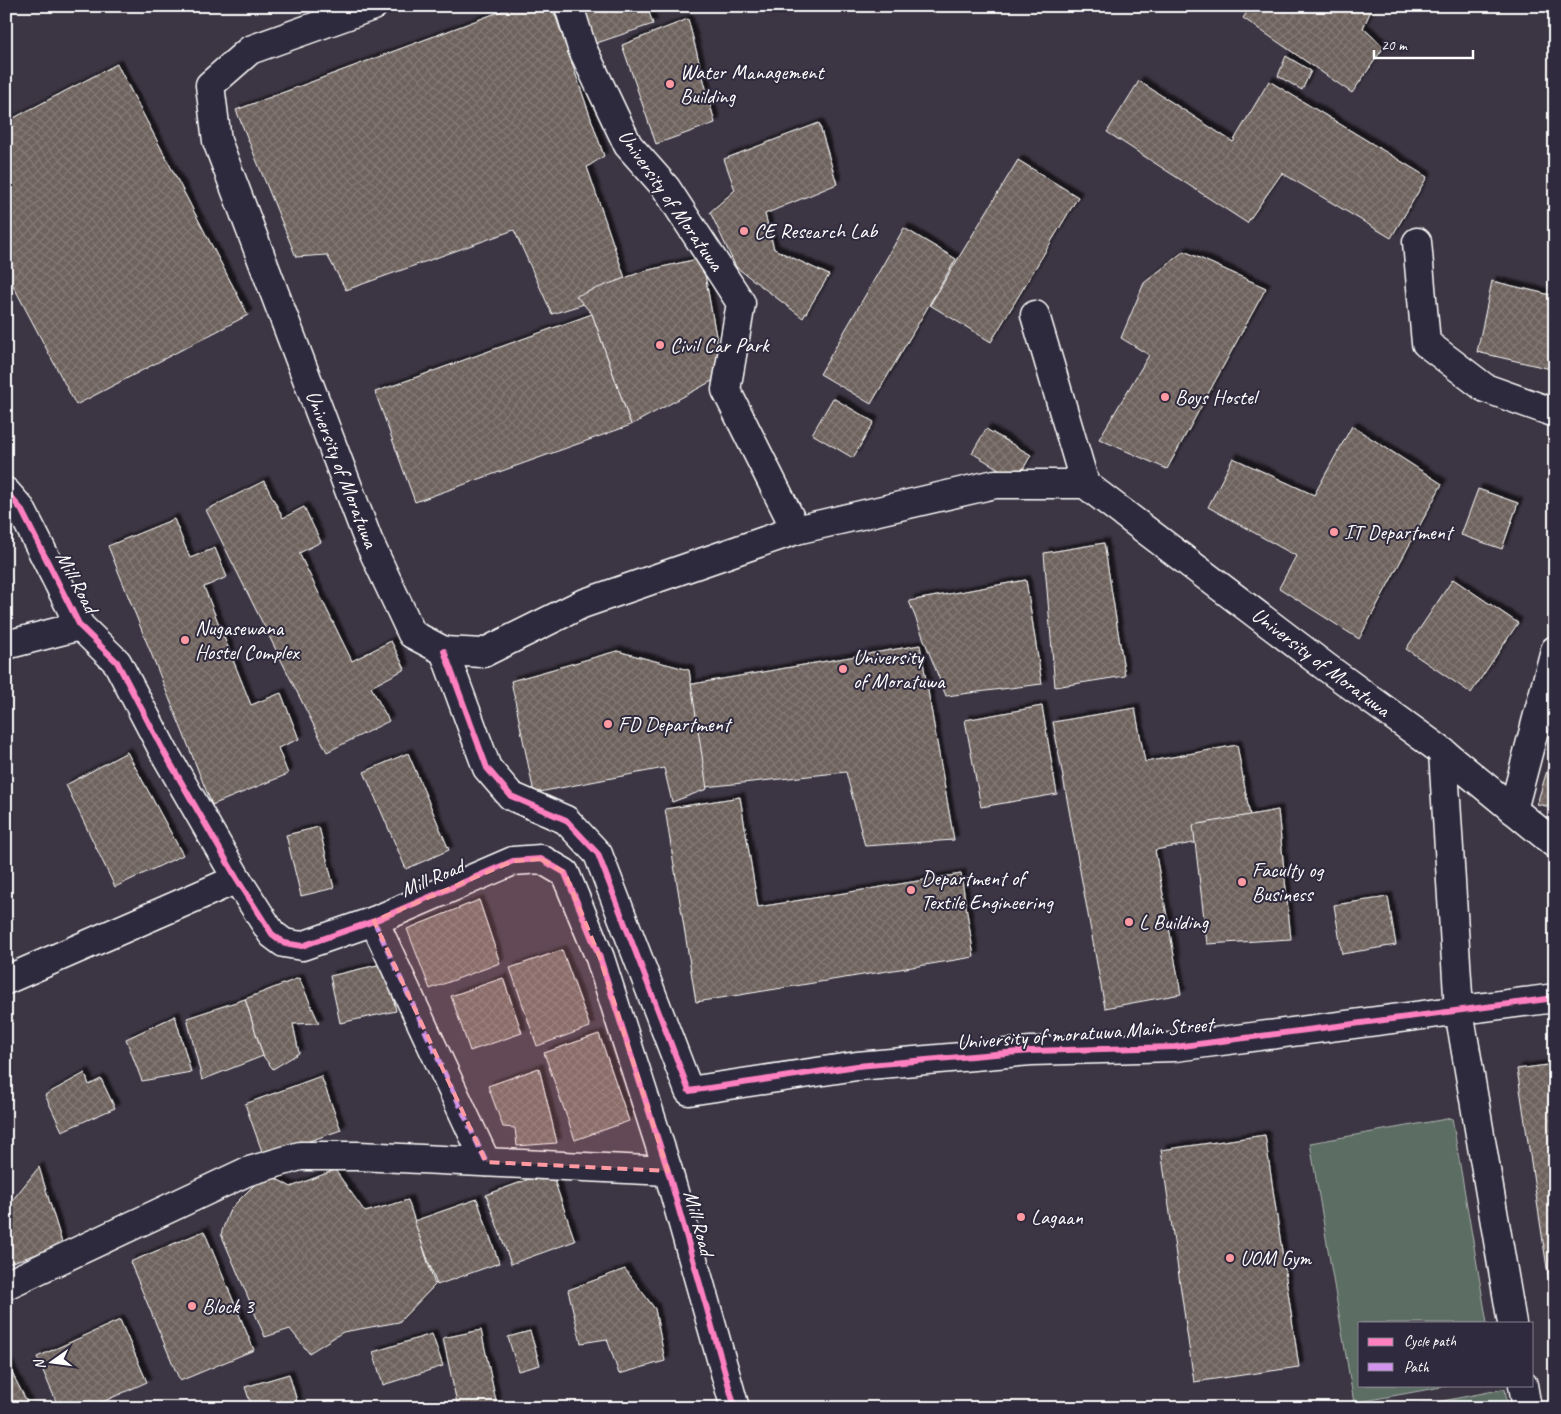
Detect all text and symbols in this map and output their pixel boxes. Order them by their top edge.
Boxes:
scale bar [1374,28,1472,60]
text: 20 m [1381,36,1408,55]
place label: Water Management Building [680,59,825,109]
marker: Water Management Building [664,78,676,90]
street label: University of Moratuwa [613,124,730,277]
place label: CE Research Lab [754,218,879,244]
marker: CE Research Lab [738,225,750,237]
place label: Civil Car Park [670,332,770,358]
marker: Civil Car Park [654,339,666,351]
place label: Boys Hostel [1175,384,1260,410]
street label: University of Moratuwa [300,387,385,553]
marker: Boys Hostel [1159,391,1171,403]
place label: IT Department [1344,519,1455,545]
marker: IT Department [1328,526,1340,538]
street label: Mill Road [50,547,105,620]
street label: University of Moratuwa [1247,602,1397,723]
place label: Nugasewana Hostel Complex [195,615,300,665]
marker: Nugasewana Hostel Complex [179,634,191,646]
place label: University of Moratuwa [853,644,946,694]
marker: University of Moratuwa [837,663,849,675]
place label: FD Department [618,711,733,737]
marker: FD Department [602,718,614,730]
street label: Mill Road [396,852,470,903]
place label: Faculty og Business [1252,857,1324,907]
place label: Department of Textile Engineering [921,865,1054,915]
marker: Faculty og Business [1236,876,1248,888]
marker: Department of Textile Engineering [905,884,917,896]
place label: L Building [1139,909,1210,935]
marker: L Building [1123,916,1135,928]
street label: University of moratuwa Main Street [956,1011,1217,1055]
street label: Mill Road [678,1188,721,1261]
place label: Lagaan [1031,1204,1084,1230]
marker: Lagaan [1015,1211,1027,1223]
place label: UOM Gym [1240,1245,1312,1271]
marker: UOM Gym [1224,1252,1236,1264]
place label: Block 3 [202,1293,255,1319]
marker: Block 3 [186,1300,198,1312]
legend [1358,1322,1534,1386]
text: Cycle path [1404,1332,1456,1351]
north arrow [28,1336,78,1386]
text: N [30,1357,49,1371]
text: Path [1404,1358,1430,1377]

